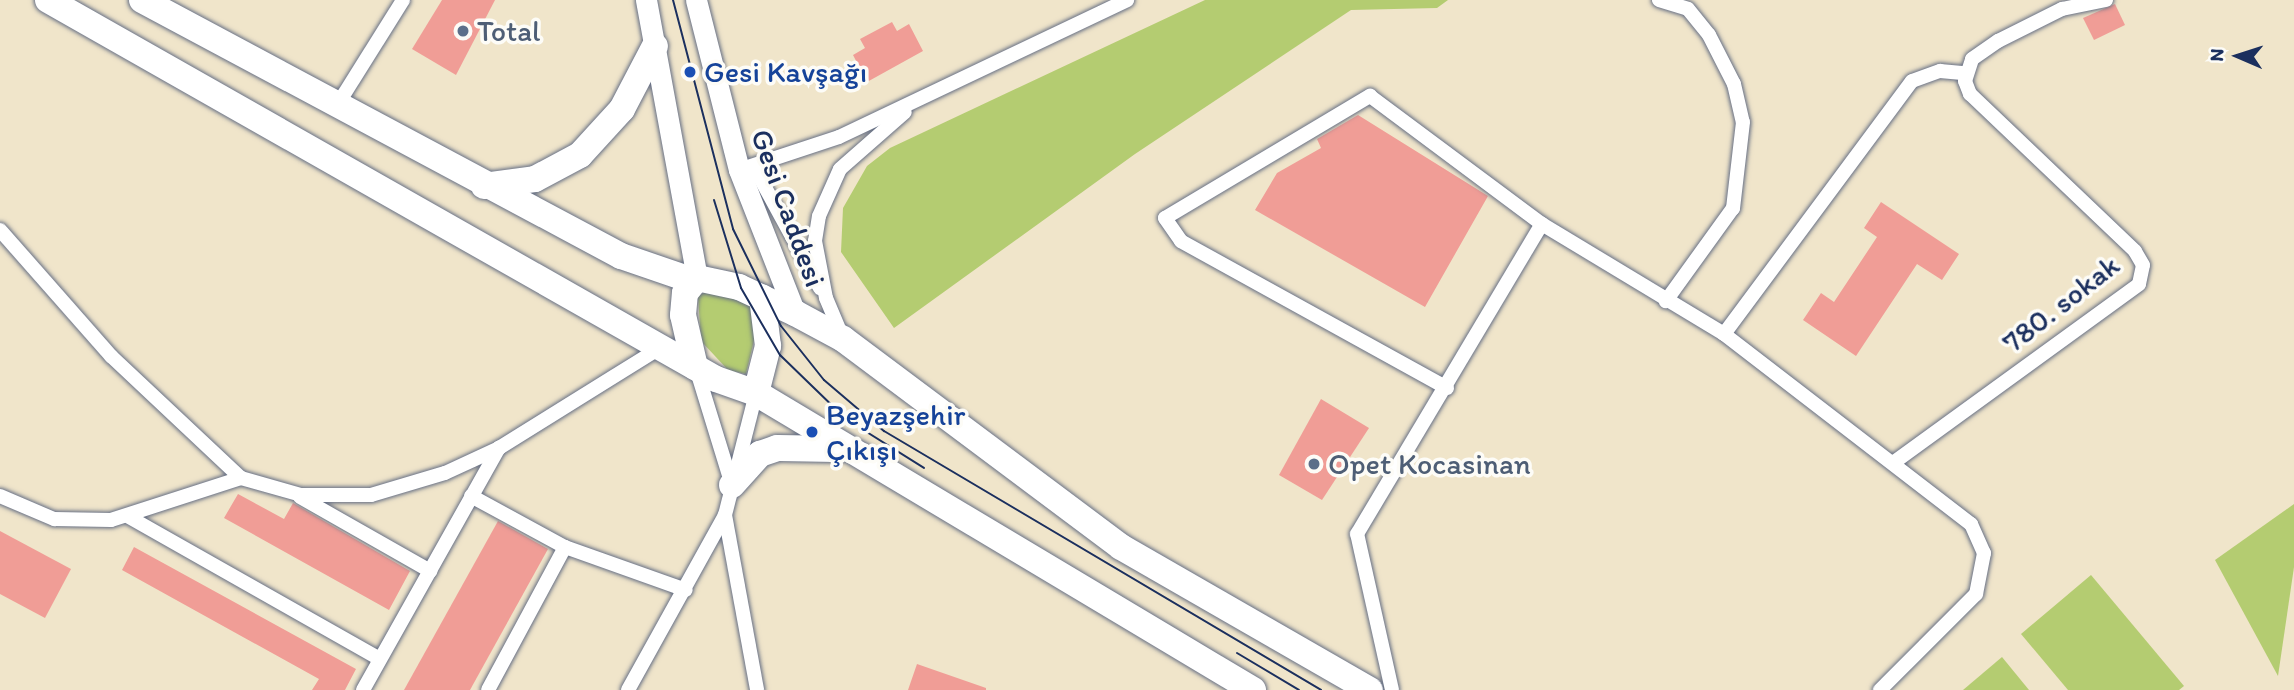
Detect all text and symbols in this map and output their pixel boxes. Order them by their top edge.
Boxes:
place label: Total [477,13,541,49]
north arrow [2203,21,2273,91]
marker: Total [455,23,471,39]
text: N [2205,48,2228,62]
place label: Gesi Kavşağı [704,54,867,90]
marker: Gesi Kavşağı [682,64,698,80]
street label: Gesi Caddesi [743,124,833,292]
street label: 780. sokak [1995,247,2127,361]
place label: Beyazşehir Çıkışı [826,397,966,467]
marker: Beyazşehir Çıkışı [804,424,820,440]
place label: Opet Kocasinan [1328,446,1532,482]
marker: Opet Kocasinan [1306,456,1322,472]

